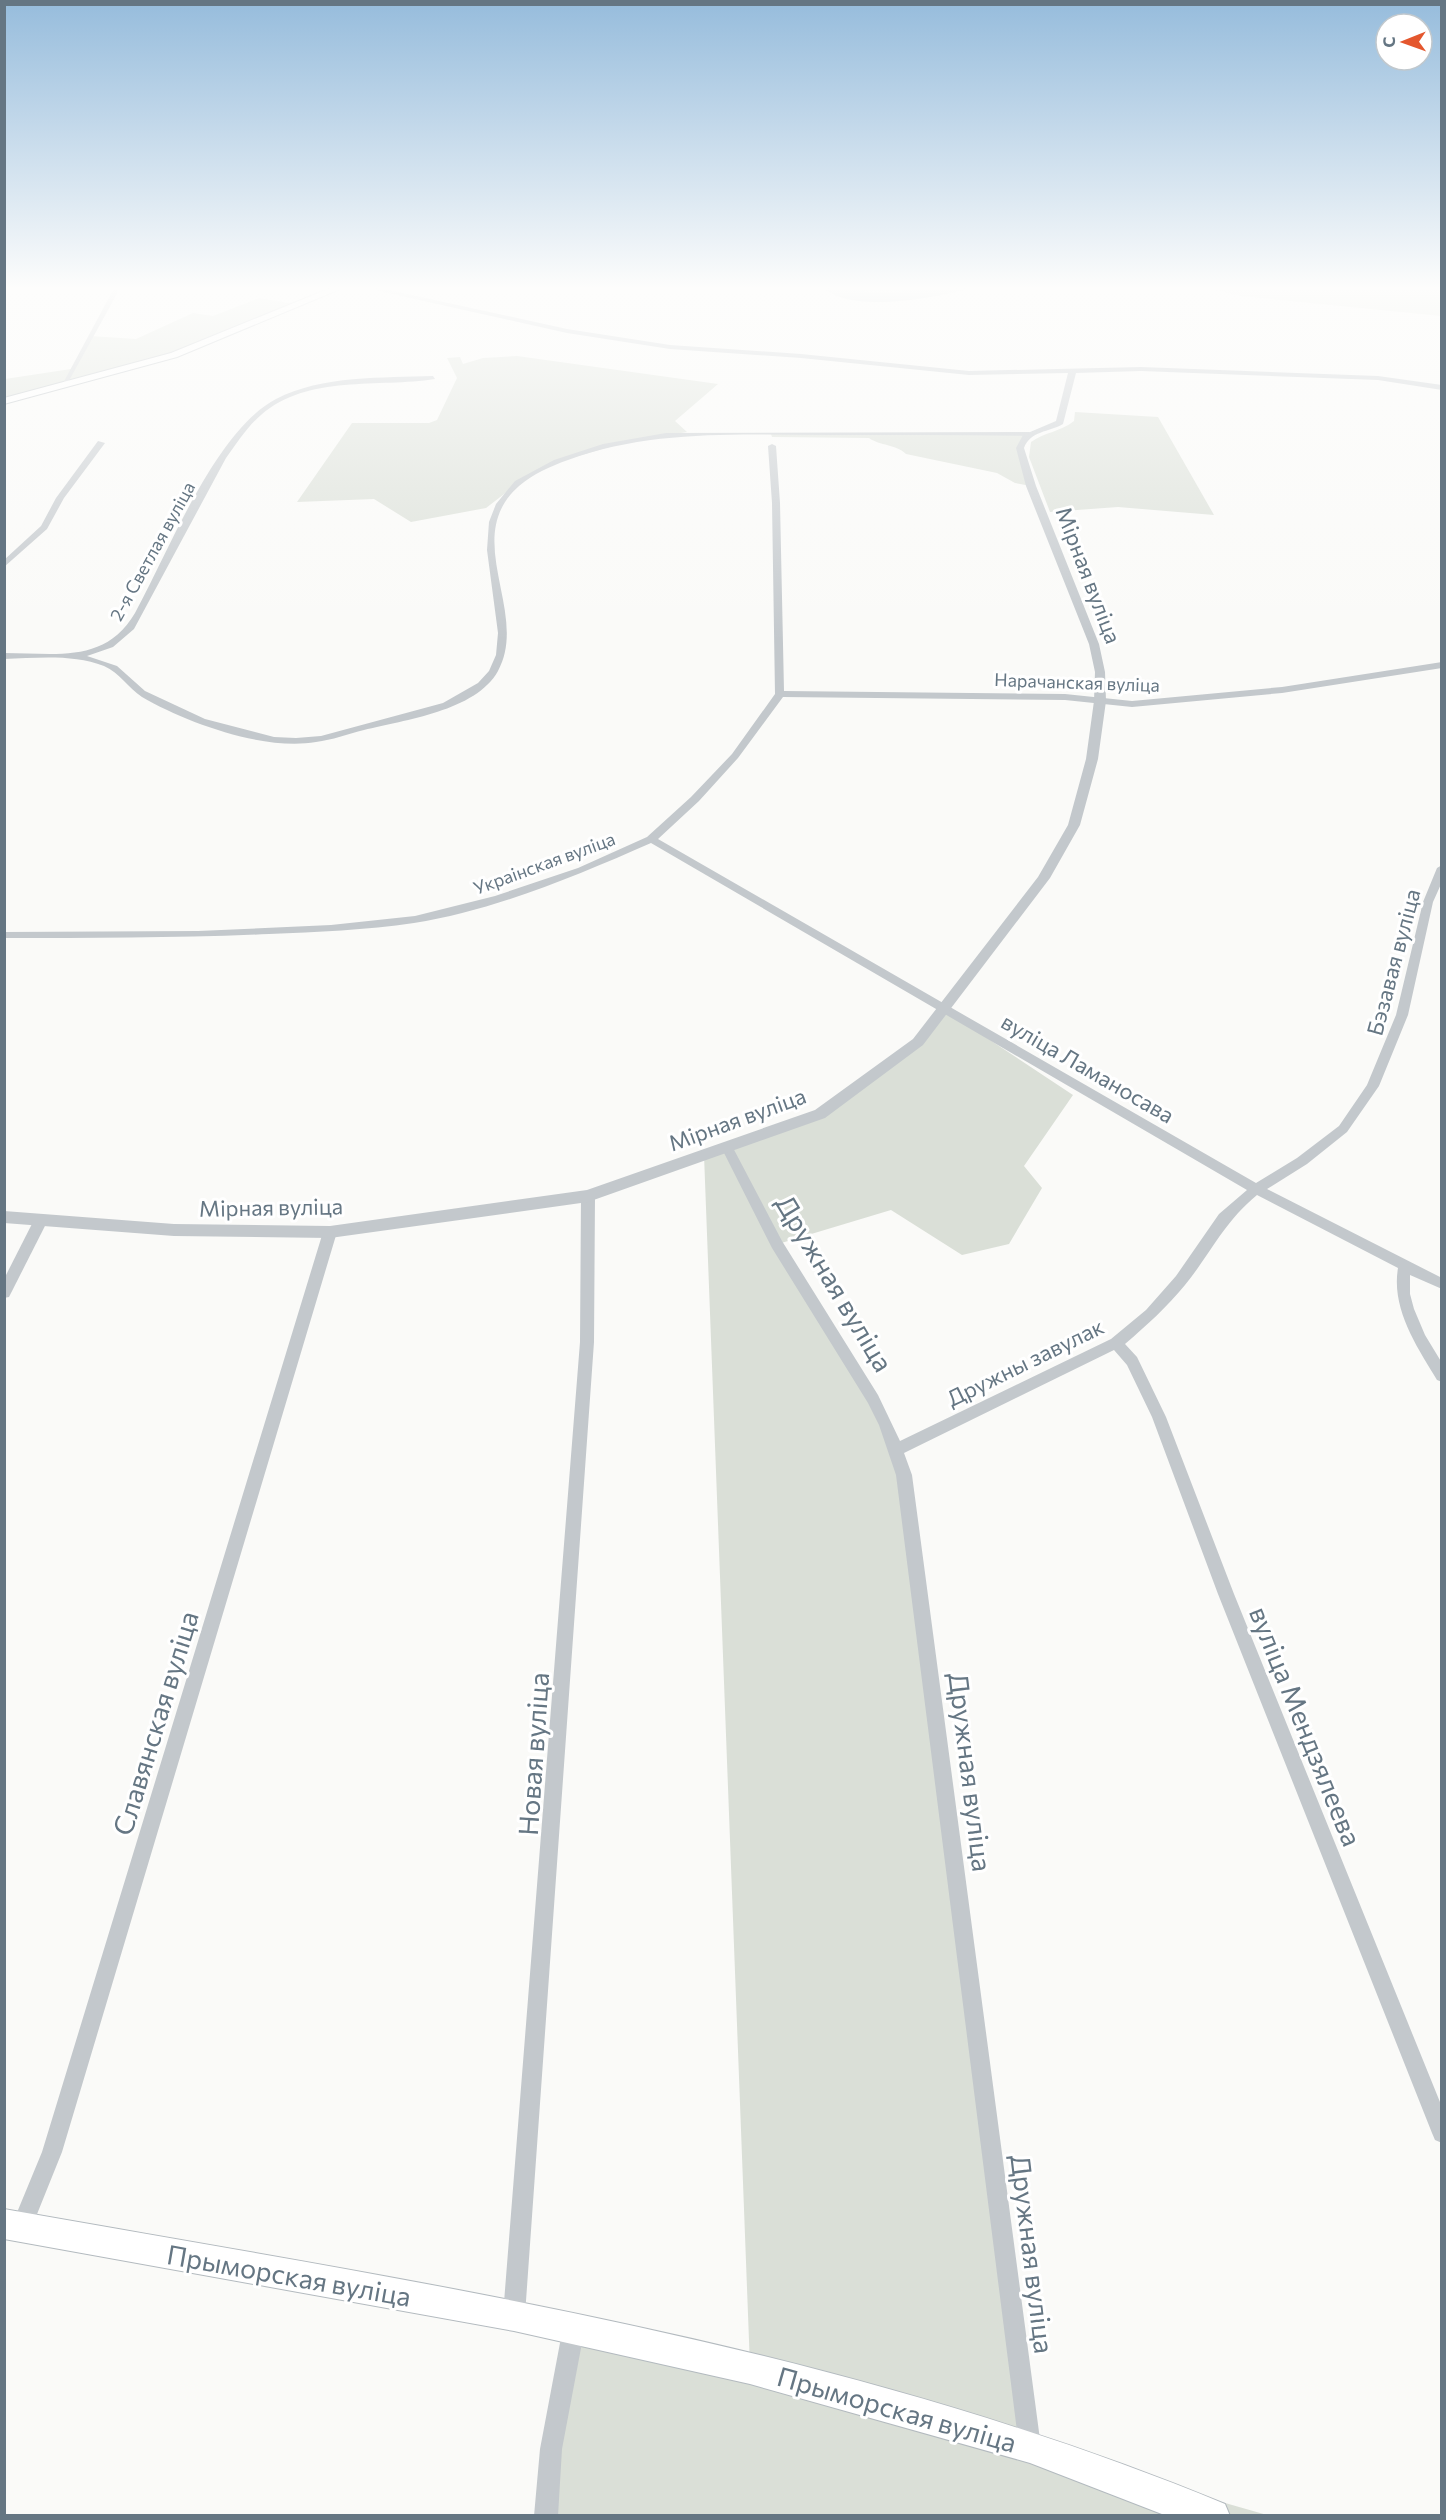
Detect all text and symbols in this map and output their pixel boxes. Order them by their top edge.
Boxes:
north arrow [1374,12,1434,72]
text: С [1379,37,1398,48]
street label: 2-я Светлая вуліца [105,478,199,624]
street label: Мірная вуліца [1051,503,1127,647]
street label: Нарачанская вуліца [994,668,1160,696]
street label: Украінская вуліца [470,827,618,899]
street label: Бэзавая вуліца [1360,886,1426,1038]
street label: вуліца Ламаносава [997,1008,1179,1128]
street label: Мірная вуліца [665,1082,809,1156]
street label: Дружная вуліца [769,1189,901,1377]
street label: Мірная вуліца [199,1192,343,1222]
street label: Дружны завулак [942,1312,1108,1412]
street label: вуліца Мендзялеева [1243,1601,1369,1851]
street label: Славянская вуліца [105,1607,205,1839]
street label: Новая вуліца [511,1671,555,1837]
street label: Дружная вуліца [942,1671,1000,1873]
street label: Дружная вуліца [1004,2153,1062,2355]
street label: Прыморская вуліца [164,2237,414,2313]
street label: Прыморская вуліца [774,2359,1020,2459]

